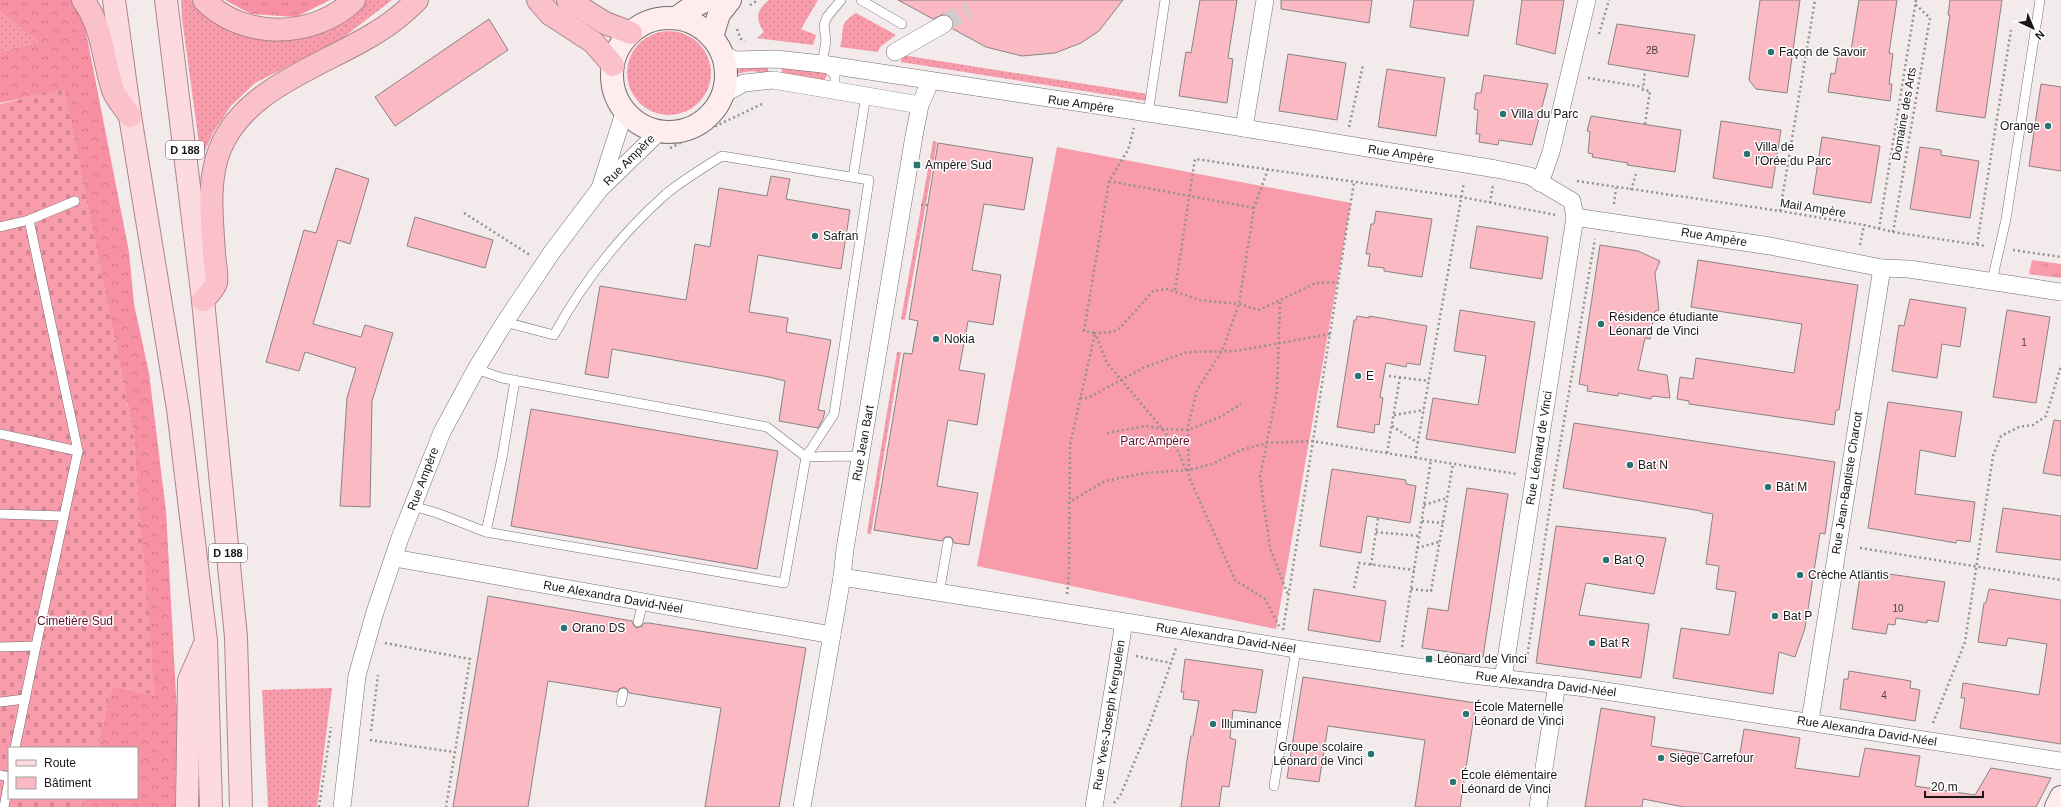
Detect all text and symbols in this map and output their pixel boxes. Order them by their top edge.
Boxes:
north arrow [2013,8,2053,48]
text: N [2033,28,2047,42]
house number: 2B [1646,45,1658,56]
place label: Façon de Savoir [1779,45,1866,59]
marker: Façon de Savoir [1766,47,1776,57]
street label: Domaine des Arts [1889,66,1919,162]
street label: Rue Ampère [1047,92,1115,116]
place label: Villa du Parc [1511,107,1578,121]
marker: Villa du Parc [1498,109,1508,119]
place label: Orange [2000,119,2040,133]
marker: Orange [2043,121,2053,131]
street label: Rue Ampère [600,131,658,189]
place label: Villa de l'Orée du Parc [1755,140,1831,168]
road number: D 188 [166,141,204,159]
street label: Rue Ampère [1367,142,1435,166]
marker: Villa de l'Orée du Parc [1742,149,1752,159]
place label: Ampère Sud [925,158,992,172]
marker: Ampère Sud [912,160,922,170]
street label: Mail Ampère [1779,196,1847,220]
street label: Rue Ampère [1680,225,1748,249]
place label: Safran [823,229,858,243]
marker: Safran [810,231,820,241]
place label: Résidence étudiante Léonard de Vinci [1609,310,1719,338]
marker: Résidence étudiante Léonard de Vinci [1596,319,1606,329]
place label: Nokia [944,332,975,346]
marker: Nokia [931,334,941,344]
house number: 1 [2021,337,2027,348]
place label: E [1366,369,1374,383]
marker: E [1353,371,1363,381]
street label: Rue Léonard de Vinci [1523,390,1555,506]
street label: Rue Jean Bart [849,403,877,482]
street label: Rue Jean-Baptiste Charcot [1829,410,1865,555]
park label: Parc Ampère [1120,434,1190,448]
street label: Rue Ampère [405,445,442,513]
place label: Bat N [1638,458,1668,472]
marker: Bat N [1625,460,1635,470]
place label: Bât M [1776,480,1807,494]
marker: Bât M [1763,482,1773,492]
road number: D 188 [209,544,247,562]
place label: Bat Q [1614,553,1645,567]
marker: Bat Q [1601,555,1611,565]
place label: Crèche Atlantis [1808,568,1889,582]
marker: Crèche Atlantis [1795,570,1805,580]
street label: Rue Alexandra David-Néel [542,578,684,616]
house number: 10 [1892,603,1904,614]
place label: Bat P [1783,609,1812,623]
marker: Bat P [1770,611,1780,621]
park label: Cimetière Sud [37,614,113,628]
street label: Rue Alexandra David-Néel [1155,620,1297,656]
place label: Orano DS [572,621,625,635]
marker: Orano DS [559,623,569,633]
place label: Bat R [1600,636,1630,650]
marker: Bat R [1587,638,1597,648]
street label: Rue Yves-Joseph Kerguelen [1090,639,1128,791]
place label: Léonard de Vinci [1437,652,1527,666]
marker: Léonard de Vinci [1424,654,1434,664]
street label: Rue Alexandra David-Néel [1475,668,1617,700]
house number: 4 [1881,690,1887,701]
place label: École Maternelle Léonard de Vinci [1474,699,1564,728]
marker: École Maternelle Léonard de Vinci [1461,709,1471,719]
street label: Rue Alexandra David-Néel [1796,713,1938,749]
place label: Illuminance [1221,717,1282,731]
marker: Illuminance [1208,719,1218,729]
place label: Groupe scolaire Léonard de Vinci [1273,740,1363,768]
legend [8,747,138,799]
marker: Groupe scolaire Léonard de Vinci [1366,749,1376,759]
place label: Siège Carrefour [1669,751,1754,765]
marker: Siège Carrefour [1656,753,1666,763]
text: Route [44,756,76,770]
place label: École élémentaire Léonard de Vinci [1461,767,1557,796]
scale bar [1925,773,1983,799]
text: Bâtiment [44,776,92,790]
marker: École élémentaire Léonard de Vinci [1448,777,1458,787]
text: 20 m [1931,780,1958,794]

